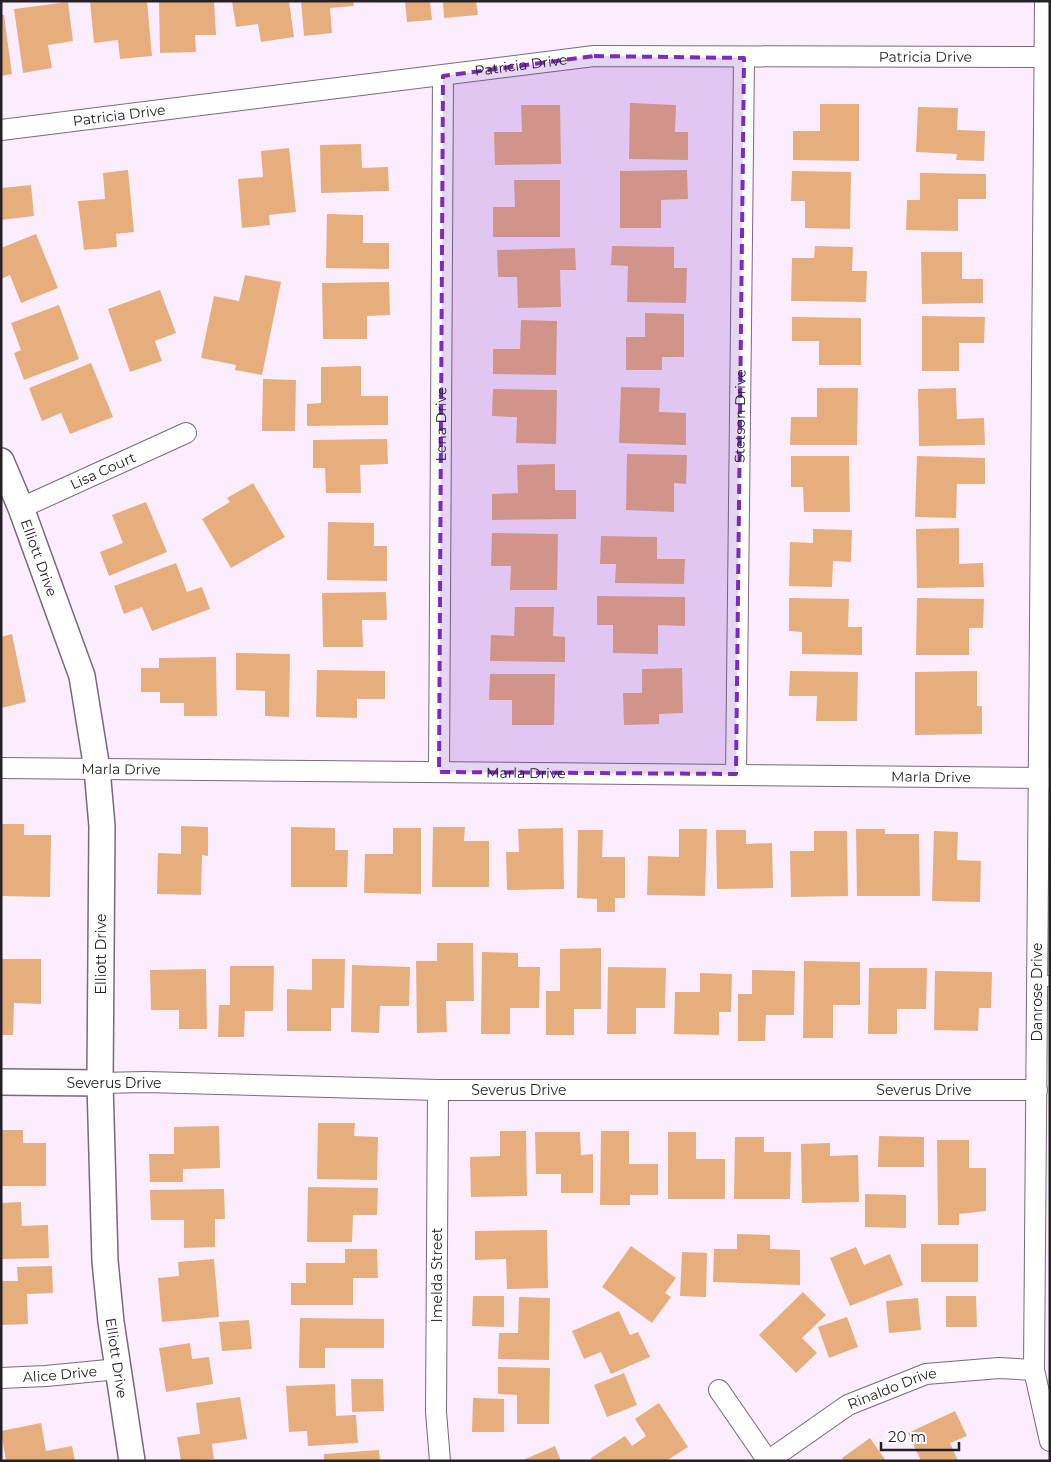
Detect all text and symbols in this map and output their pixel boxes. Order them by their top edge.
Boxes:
street label: Patricia Drive [879,48,972,66]
street label: Patricia Drive [474,50,568,80]
street label: Patricia Drive [72,101,167,130]
street label: Stetson Drive [730,369,750,463]
street label: Lena Drive [432,387,450,461]
street label: Lisa Court [67,448,139,493]
street label: Elliott Drive [17,517,61,599]
street label: Marla Drive [81,760,161,779]
street label: Marla Drive [486,764,566,782]
street label: Marla Drive [891,767,971,786]
street label: Elliott Drive [92,914,110,994]
street label: Danrose Drive [1028,942,1046,1042]
street label: Severus Drive [67,1074,161,1092]
street label: Severus Drive [471,1081,566,1099]
street label: Severus Drive [876,1081,971,1099]
street label: Imelda Street [428,1227,446,1323]
street label: Elliott Drive [101,1317,131,1399]
street label: Alice Drive [22,1362,98,1386]
street label: Rinaldo Drive [845,1364,937,1413]
scale bar [881,1420,958,1452]
text: 20 m [888,1427,926,1446]

